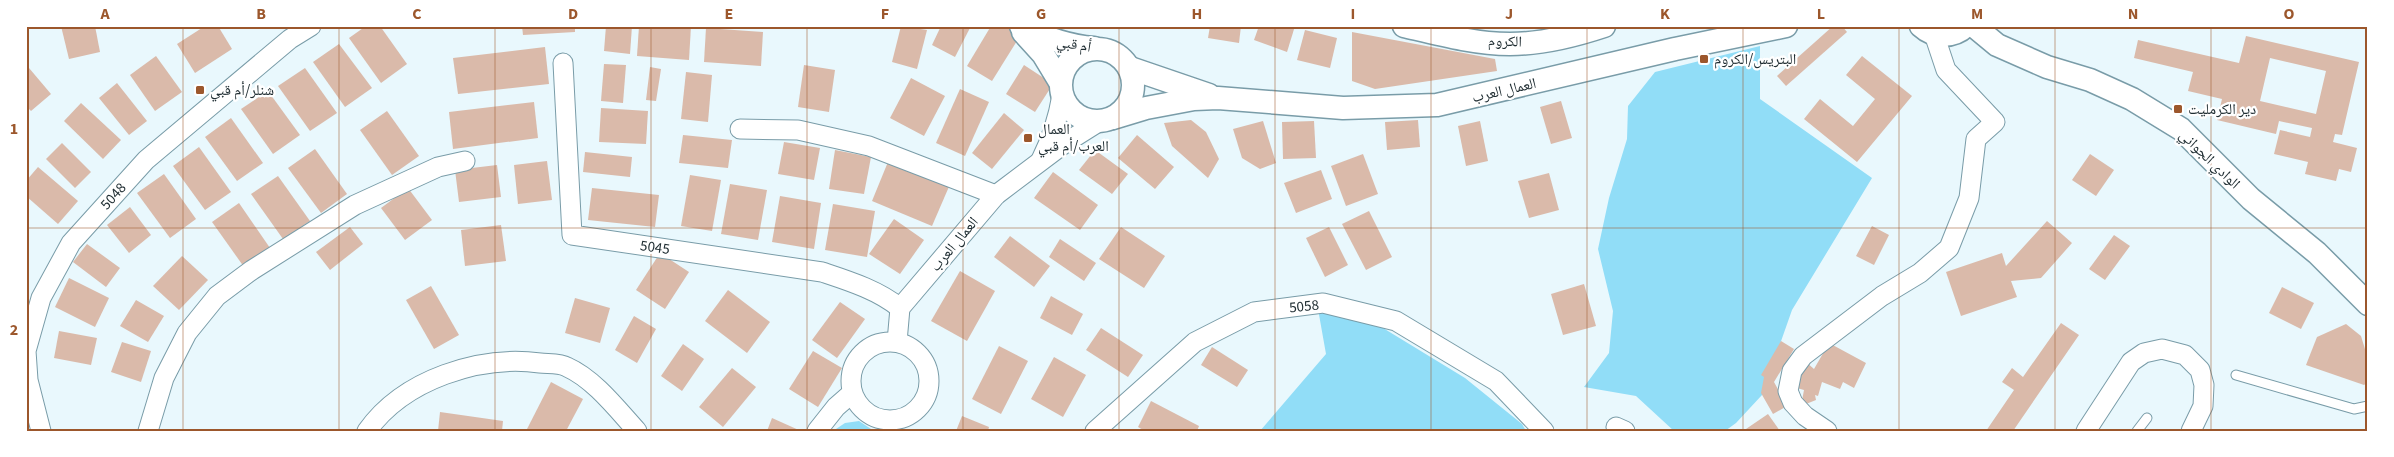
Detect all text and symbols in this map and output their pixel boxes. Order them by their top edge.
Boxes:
text: A [99,3,110,25]
text: B [256,3,266,25]
text: C [412,3,422,25]
text: D [568,3,578,25]
text: E [725,3,733,25]
text: F [881,3,889,25]
text: G [1036,3,1046,25]
text: H [1192,3,1202,25]
text: I [1351,3,1355,25]
text: J [1505,3,1513,25]
text: K [1660,3,1670,25]
text: L [1817,3,1825,25]
text: M [1971,3,1983,25]
text: N [2128,3,2138,25]
text: O [2284,3,2295,25]
street label: الكروم [1488,30,1522,53]
street label: أم قبي [1055,31,1093,59]
place label: البتريس/الكروم [1714,49,1796,70]
marker: البتريس/الكروم [1698,53,1710,65]
street label: العمال العرب [1470,73,1538,108]
place label: شنلر/أم قبي [210,80,274,102]
marker: شنلر/أم قبي [194,84,206,96]
place label: دير الكرمليت [2188,99,2256,120]
marker: دير الكرمليت [2172,103,2184,115]
text: 1 [10,118,18,140]
place label: العمال العرب/أم قبي [1038,119,1109,158]
street label: الوادي الجواني [2174,125,2245,194]
marker: العمال العرب/أم قبي [1022,132,1034,144]
street label: 5048 [96,178,131,214]
street label: العمال العرب [925,212,983,276]
street label: 5045 [639,235,671,260]
street label: 5058 [1288,294,1320,318]
text: 2 [10,319,18,341]

